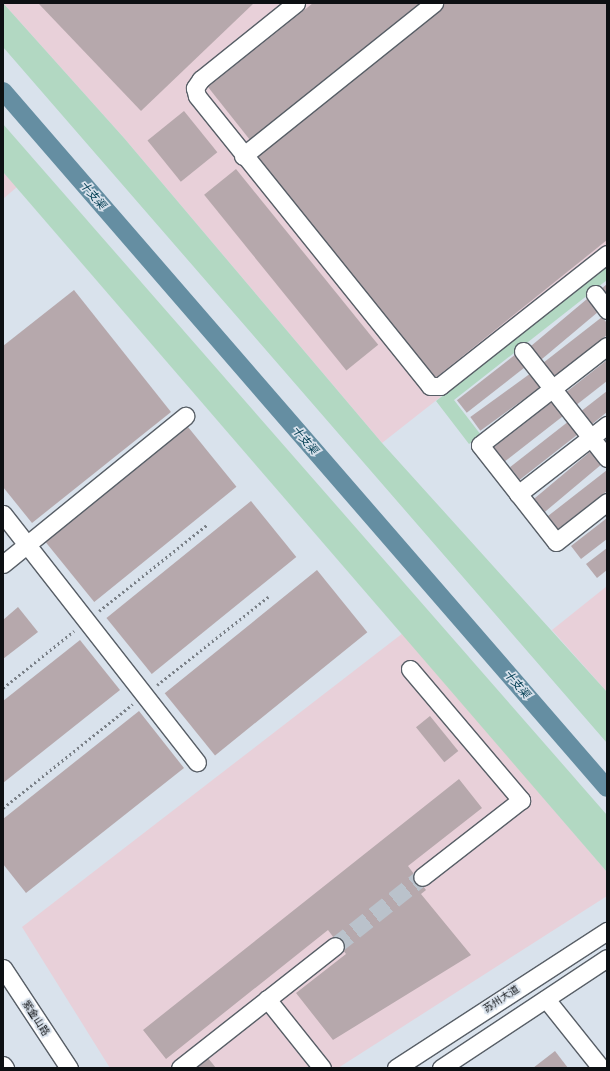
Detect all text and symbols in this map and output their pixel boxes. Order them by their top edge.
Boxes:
water label: 十支渠 [77,178,109,212]
water label: 十支渠 [289,423,321,457]
water label: 十支渠 [501,667,533,701]
street label: 苏州大道 [481,983,521,1015]
street label: 紫金山路 [20,998,52,1038]

